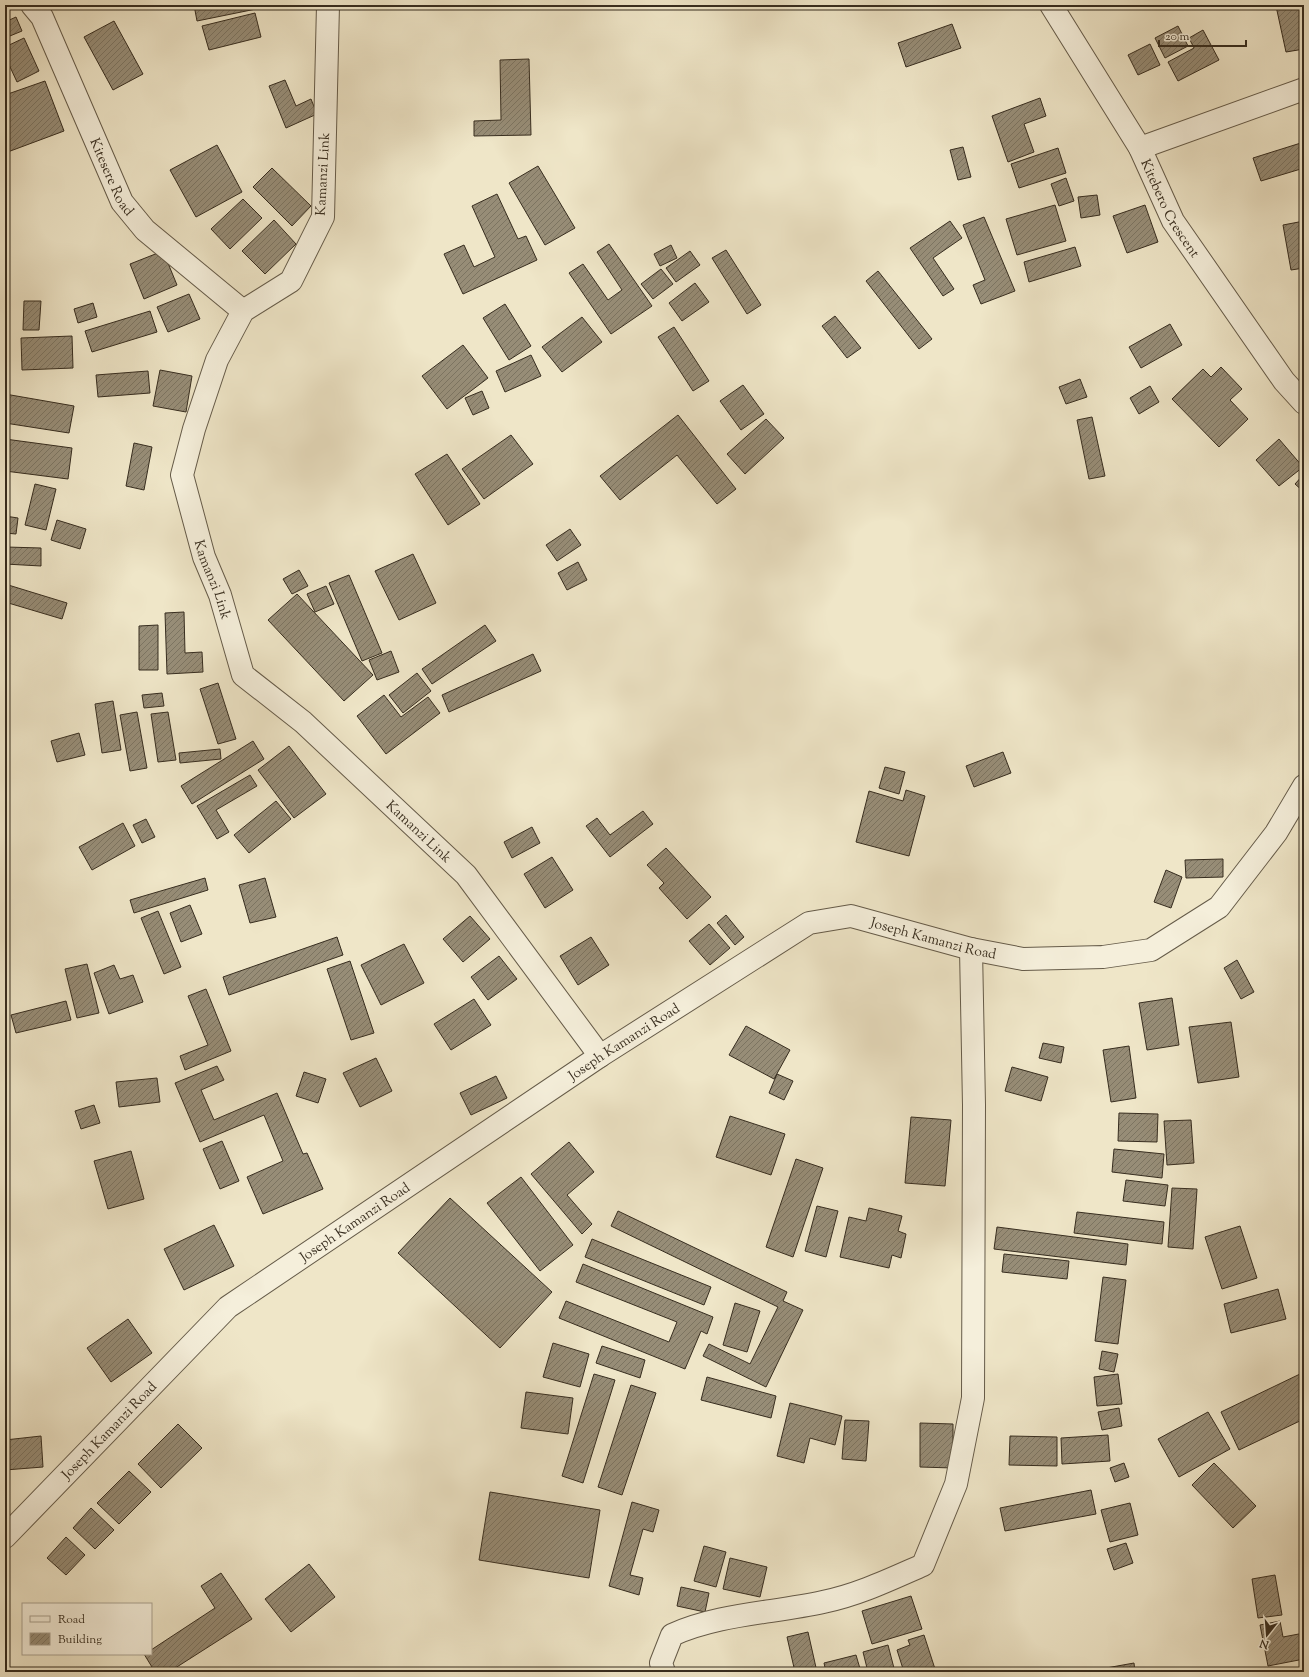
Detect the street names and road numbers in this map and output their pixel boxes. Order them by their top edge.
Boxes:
street label: Kamanzi Link [312,132,336,216]
street label: Kitesere Road [84,135,138,221]
street label: Kitebero Crescent [1134,156,1204,263]
street label: Kamanzi Link [188,538,235,622]
street label: Kamanzi Link [381,797,455,869]
street label: Joseph Kamanzi Road [867,914,998,966]
street label: Joseph Kamanzi Road [564,1000,685,1087]
street label: Joseph Kamanzi Road [296,1179,415,1268]
street label: Joseph Kamanzi Road [57,1378,162,1485]

